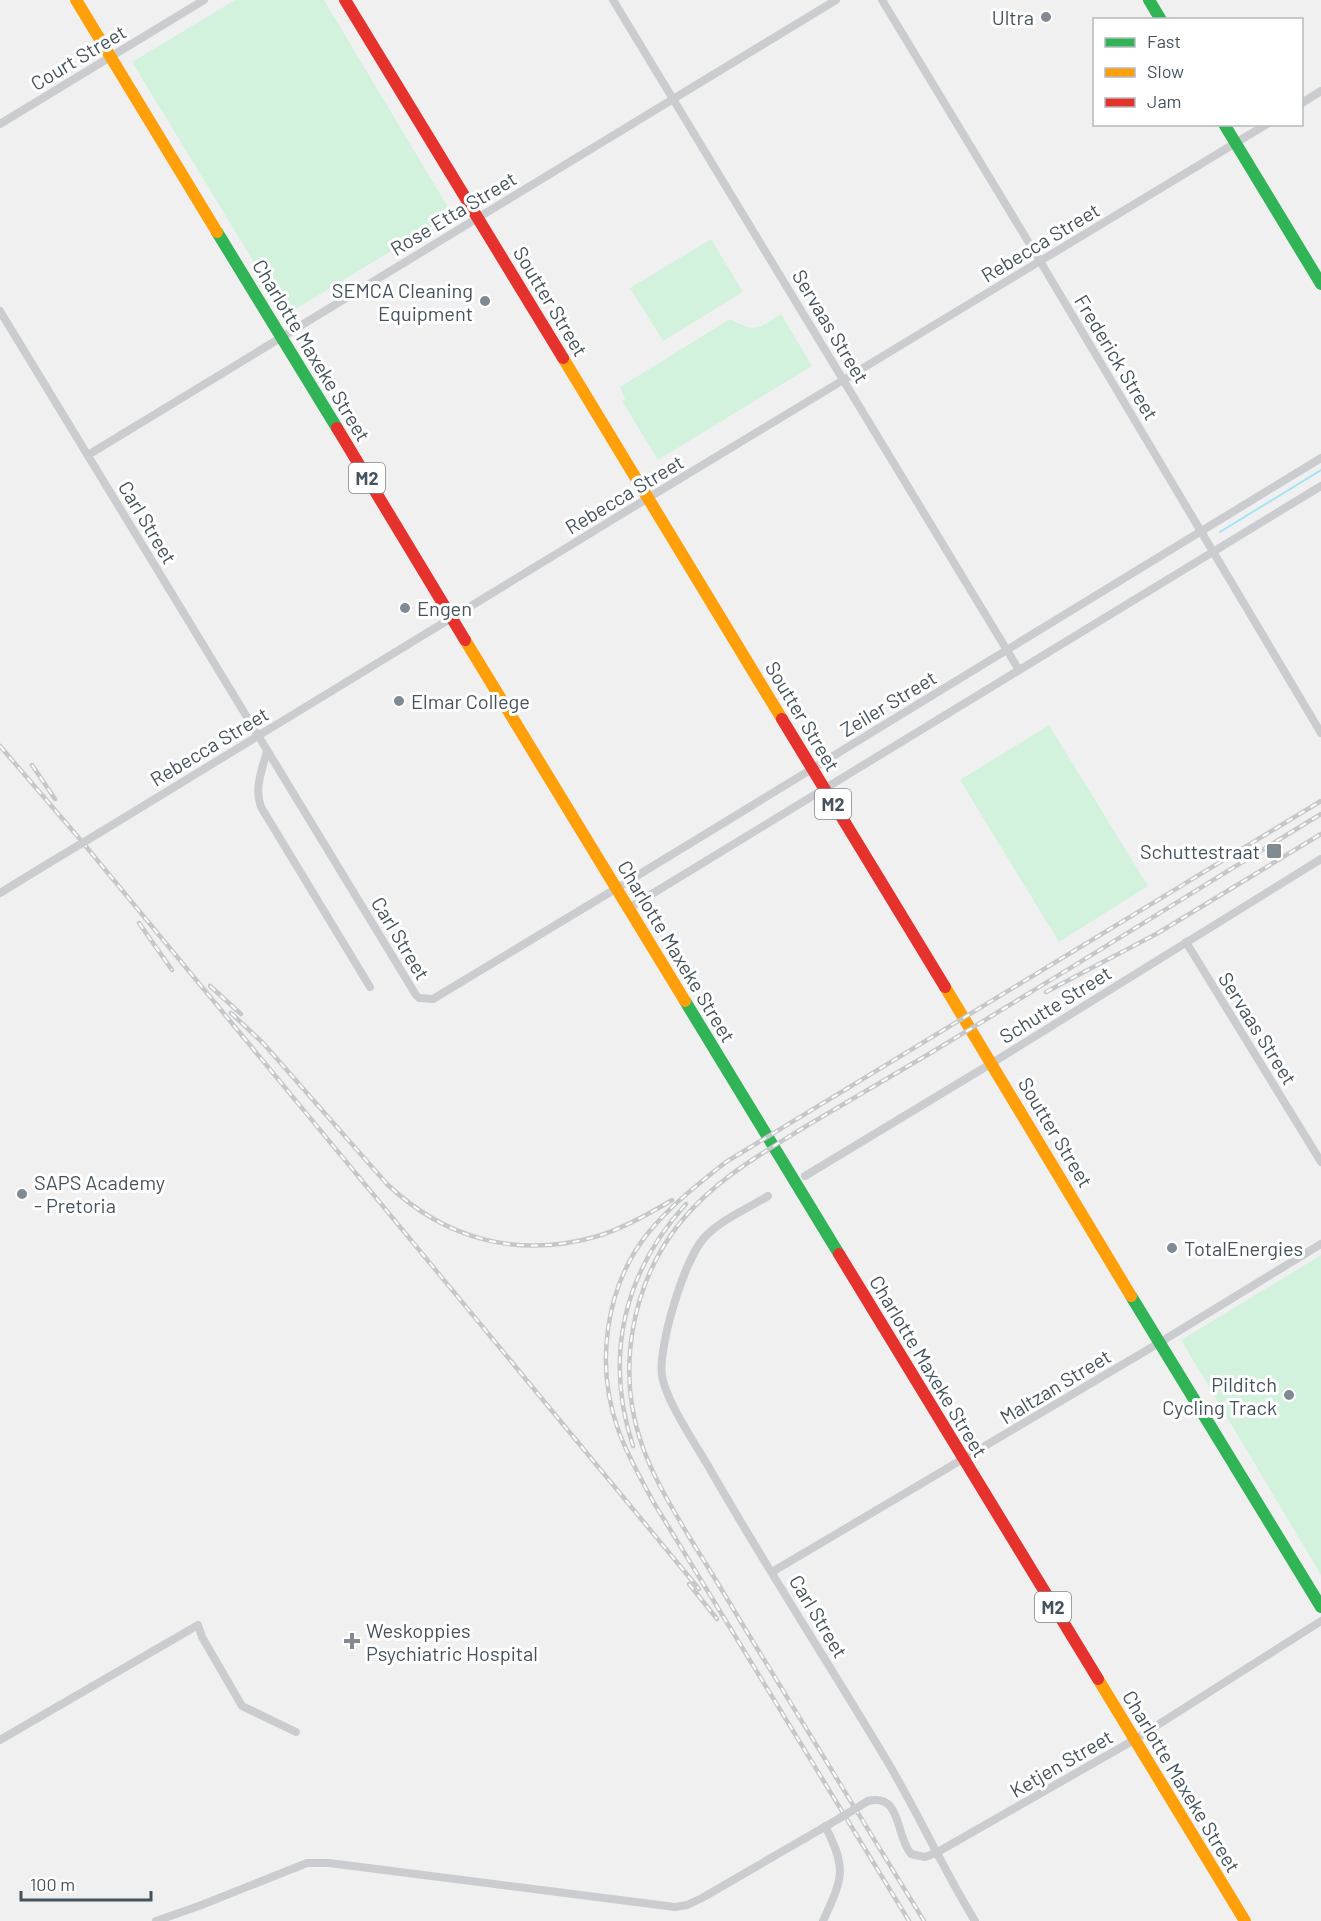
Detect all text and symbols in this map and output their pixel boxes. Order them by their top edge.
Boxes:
place label: Ultra [992,5,1034,29]
marker: Ultra [1039,10,1053,24]
legend [1093,18,1303,126]
street label: Court Street [26,19,130,95]
text: Fast [1147,30,1181,52]
text: Slow [1147,60,1184,82]
text: Jam [1147,90,1181,112]
street label: Rose Etta Street [386,166,520,260]
street label: Rebecca Street [976,197,1104,287]
street label: Soutter Street [509,242,593,360]
street label: Charlotte Maxeke Street [248,255,376,445]
street label: Servaas Street [788,265,874,387]
place label: SEMCA Cleaning Equipment [332,278,473,325]
street label: Frederick Street [1070,290,1164,424]
marker: SEMCA Cleaning Equipment [478,294,492,308]
street label: Rebecca Street [560,449,688,539]
road number: M2 [349,463,385,493]
street label: Carl Street [114,476,182,568]
place label: Engen [417,596,472,620]
marker: Engen [398,601,412,615]
street label: Soutter Street [761,657,845,775]
street label: Zeiler Street [836,665,940,741]
place label: Elmar College [411,689,530,713]
marker: Elmar College [392,694,406,708]
street label: Rebecca Street [145,701,273,791]
road number: M2 [815,789,851,819]
place label: Schuttestraat [1140,839,1260,863]
marker: Schuttestraat [1265,842,1283,860]
street label: Charlotte Maxeke Street [613,856,741,1046]
street label: Carl Street [367,892,435,984]
street label: Schutte Street [995,960,1115,1048]
street label: Servaas Street [1214,967,1302,1089]
street label: Soutter Street [1014,1073,1098,1191]
place label: SAPS Academy - Pretoria [34,1170,165,1217]
marker: SAPS Academy - Pretoria [15,1187,29,1201]
place label: TotalEnergies [1184,1236,1303,1260]
marker: TotalEnergies [1165,1241,1179,1255]
street label: Charlotte Maxeke Street [865,1271,993,1461]
street label: Maltzan Street [995,1344,1115,1428]
place label: Pilditch Cycling Track [1162,1372,1277,1419]
marker: Pilditch Cycling Track [1282,1388,1296,1402]
street label: Carl Street [785,1570,853,1662]
road number: M2 [1035,1592,1071,1622]
place label: Weskoppies Psychiatric Hospital [366,1618,538,1665]
marker: Weskoppies Psychiatric Hospital [343,1632,361,1650]
street label: Charlotte Maxeke Street [1118,1686,1246,1876]
street label: Ketjen Street [1005,1724,1117,1802]
scale bar [21,1864,152,1902]
text: 100 m [30,1873,75,1895]

